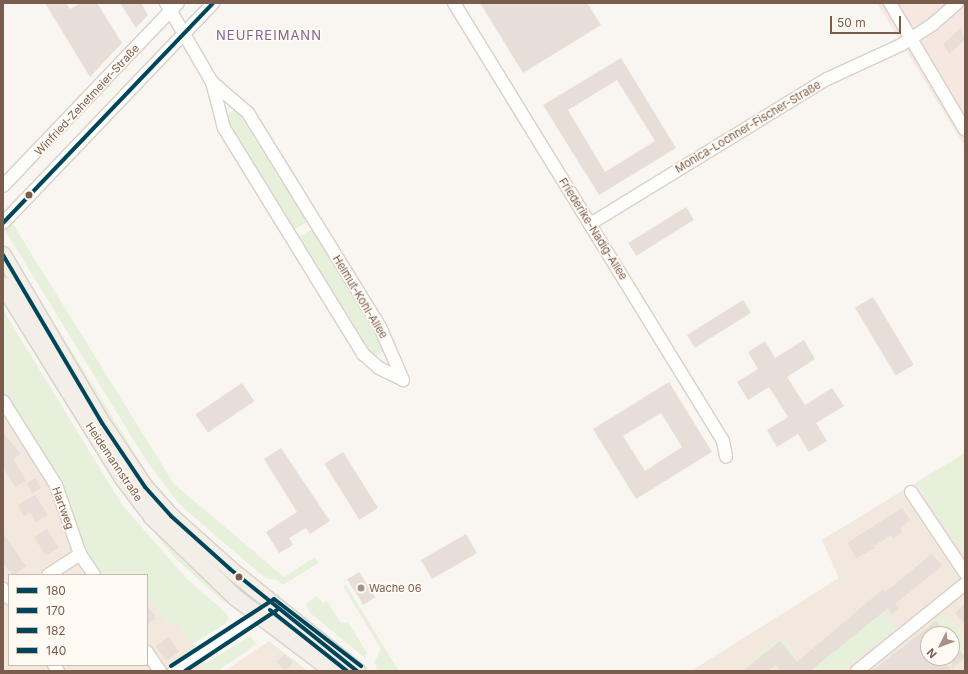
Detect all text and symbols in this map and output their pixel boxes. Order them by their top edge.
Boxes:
scale bar [832,8,903,34]
text: 50 m [837,15,866,30]
district label: NEUFREIMANN [216,27,322,43]
street label: Winfried-Zehetmeier-Straße [32,42,142,158]
street label: Monica-Lochner-Fischer-Straße [673,78,823,176]
street label: Friederike-Nadig-Allee [556,175,630,283]
unlabelled marker [24,190,34,200]
street label: Helmut-Kohl-Allee [330,253,390,341]
street label: Heidemannstraße [83,420,145,504]
street label: Hartweg [49,485,77,531]
unlabelled marker [234,572,244,582]
legend [8,574,148,666]
place label: Wache 06 [369,581,422,595]
text: 180 [46,583,66,598]
marker: Wache 06 [356,583,366,593]
text: 170 [46,603,65,618]
text: 182 [46,623,66,638]
north arrow [920,626,960,666]
text: 140 [46,643,66,658]
text: N [924,646,940,661]

